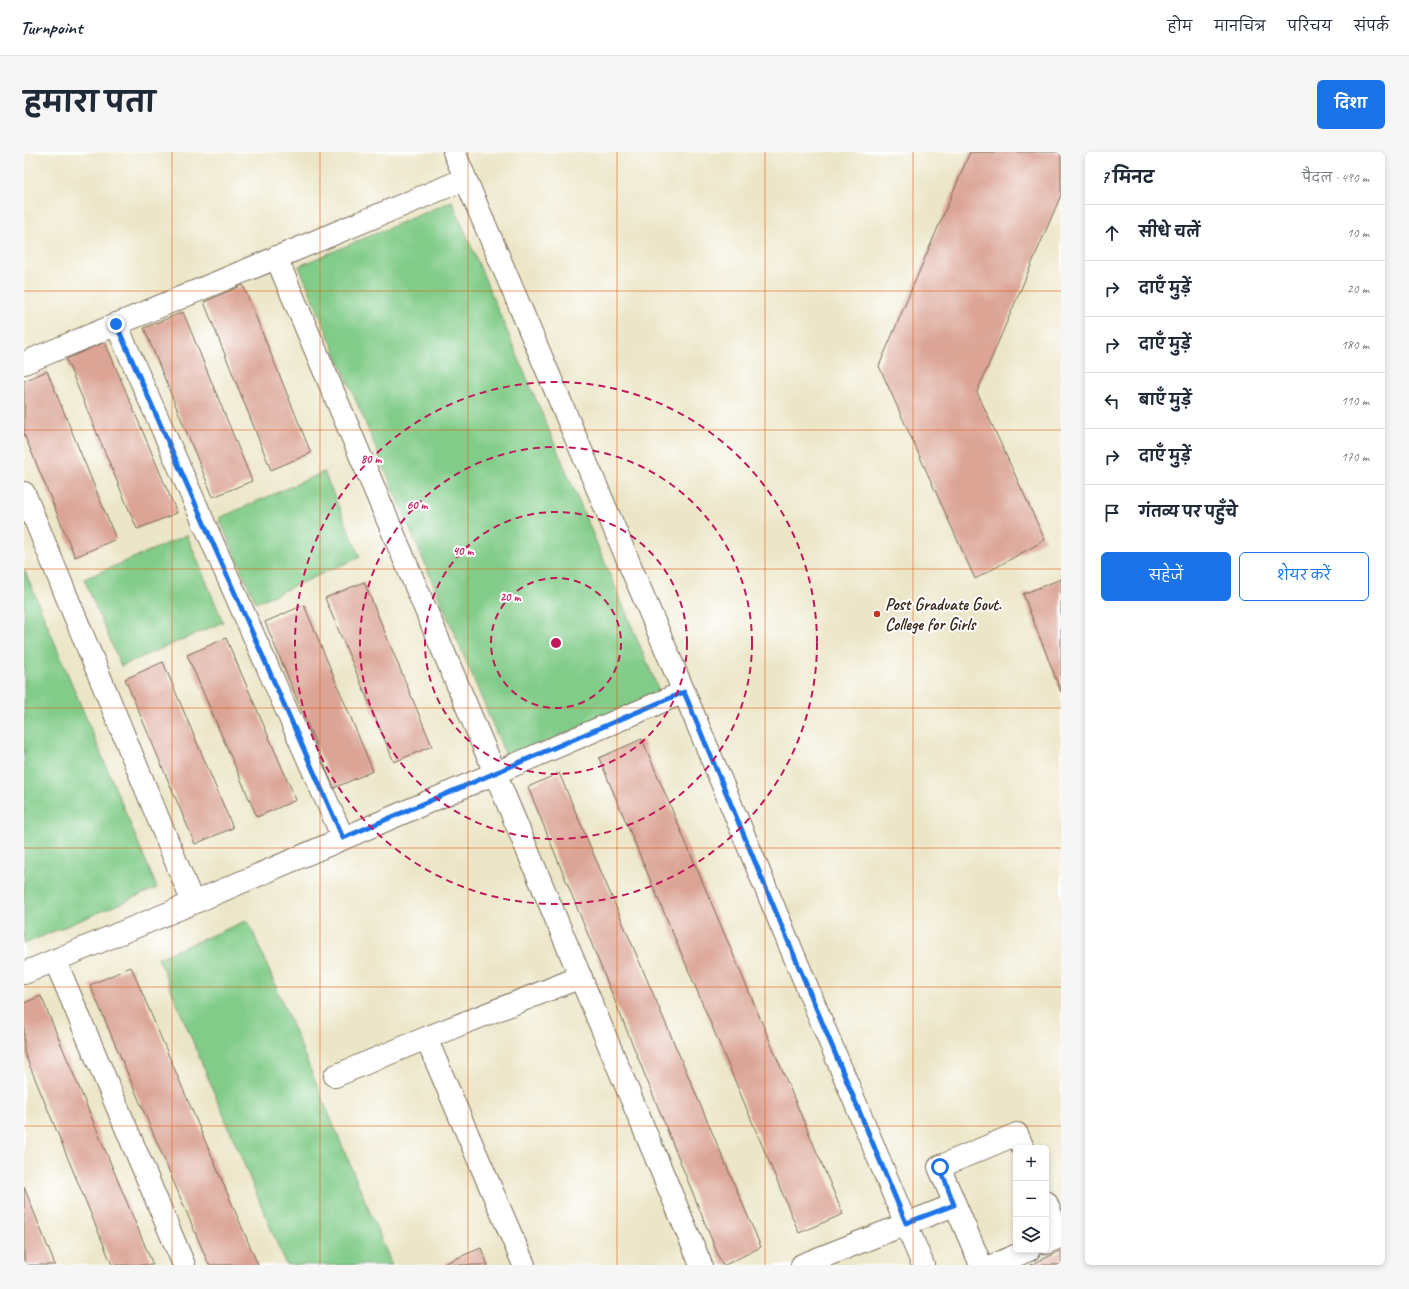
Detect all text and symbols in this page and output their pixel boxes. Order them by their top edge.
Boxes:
text: Turnpoint [20,16,82,40]
text: होम [1168,18,1192,35]
text: मानचित्र [1214,18,1266,35]
text: परिचय [1288,18,1332,35]
text: संपर्क [1354,18,1389,35]
button: दिशा [1317,80,1385,129]
text: हमारा पता [24,85,155,120]
text: 7 मिनट [1101,167,1154,188]
text: पैदल · 490 m [1302,170,1369,186]
icon: ahead [1101,222,1123,244]
text: सीधे चलें [1139,223,1200,242]
text: 10 m [1347,225,1369,241]
icon: right [1101,278,1123,300]
text: दाएँ मुड़ें [1139,279,1191,298]
text: 20 m [1347,281,1369,297]
route end [107,315,125,333]
icon: right [1101,334,1123,356]
text: दाएँ मुड़ें [1139,335,1191,354]
text: 180 m [1341,337,1369,353]
icon: left [1101,390,1123,412]
text: बाएँ मुड़ें [1139,391,1191,410]
text: 110 m [1341,393,1369,409]
icon: right [1101,446,1123,468]
text: दाएँ मुड़ें [1139,447,1191,466]
text: 170 m [1341,449,1369,465]
text: 80 m [361,451,382,467]
text: 60 m [407,497,429,513]
icon: arrive [1101,502,1123,524]
text: गंतव्य पर पहुँचे [1139,503,1237,522]
text: 40 m [453,543,474,559]
button: सहेजें [1101,552,1231,601]
button: शेयर करें [1239,552,1369,601]
text: 20 m [500,589,521,605]
place label: Post Graduate Govt. College for Girls [885,594,1002,635]
marker: Post Graduate Govt. College for Girls [872,609,882,619]
centre of rings [549,636,563,650]
map controls [1013,1145,1049,1253]
button: + [1013,1145,1049,1181]
route start [931,1158,949,1176]
button: − [1013,1181,1049,1217]
button: layers [1013,1217,1049,1253]

